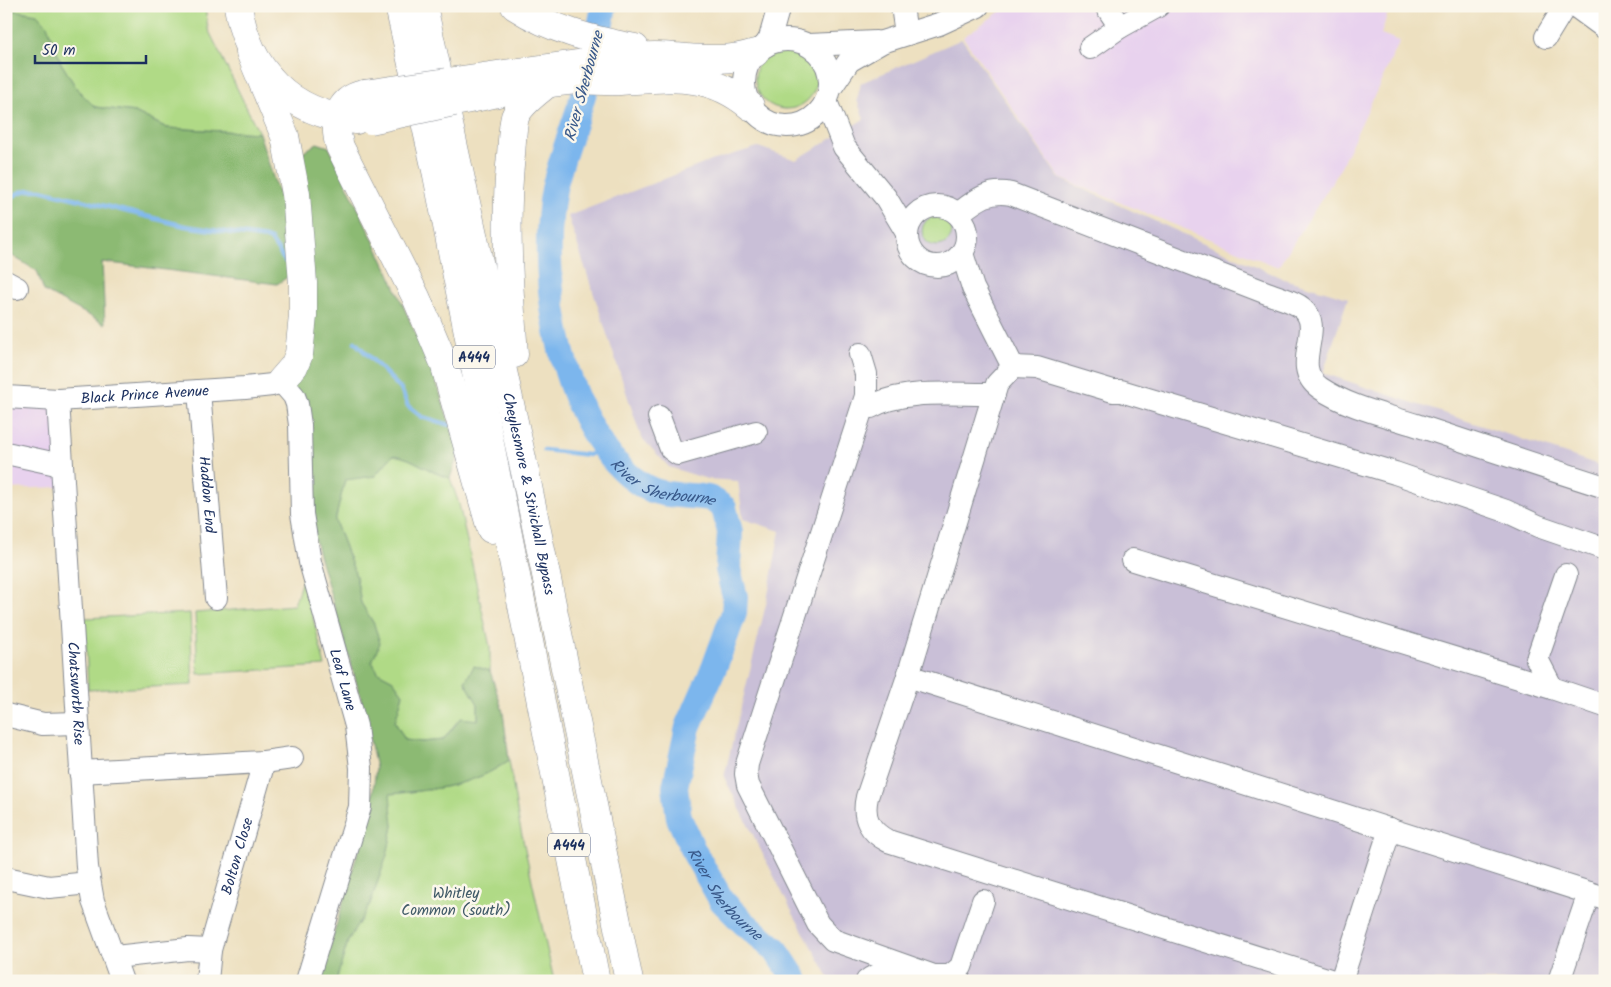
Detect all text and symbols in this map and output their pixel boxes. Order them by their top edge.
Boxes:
water label: River Sherbourne [558,27,612,144]
scale bar [35,32,146,64]
text: 50 m [42,39,76,63]
road number: A444 [453,346,495,368]
street label: Black Prince Avenue [80,379,210,412]
street label: Cheylesmore & Stivichall Bypass [495,390,561,598]
water label: River Sherbourne [604,453,721,514]
street label: Haddon End [191,455,222,535]
street label: Chatsworth Rise [60,641,90,746]
street label: Leaf Lane [322,646,362,714]
street label: Bolton Close [215,815,261,898]
road number: A444 [548,834,590,856]
water label: River Sherbourne [680,843,769,949]
park label: Whitley Common (south) [401,882,511,923]

